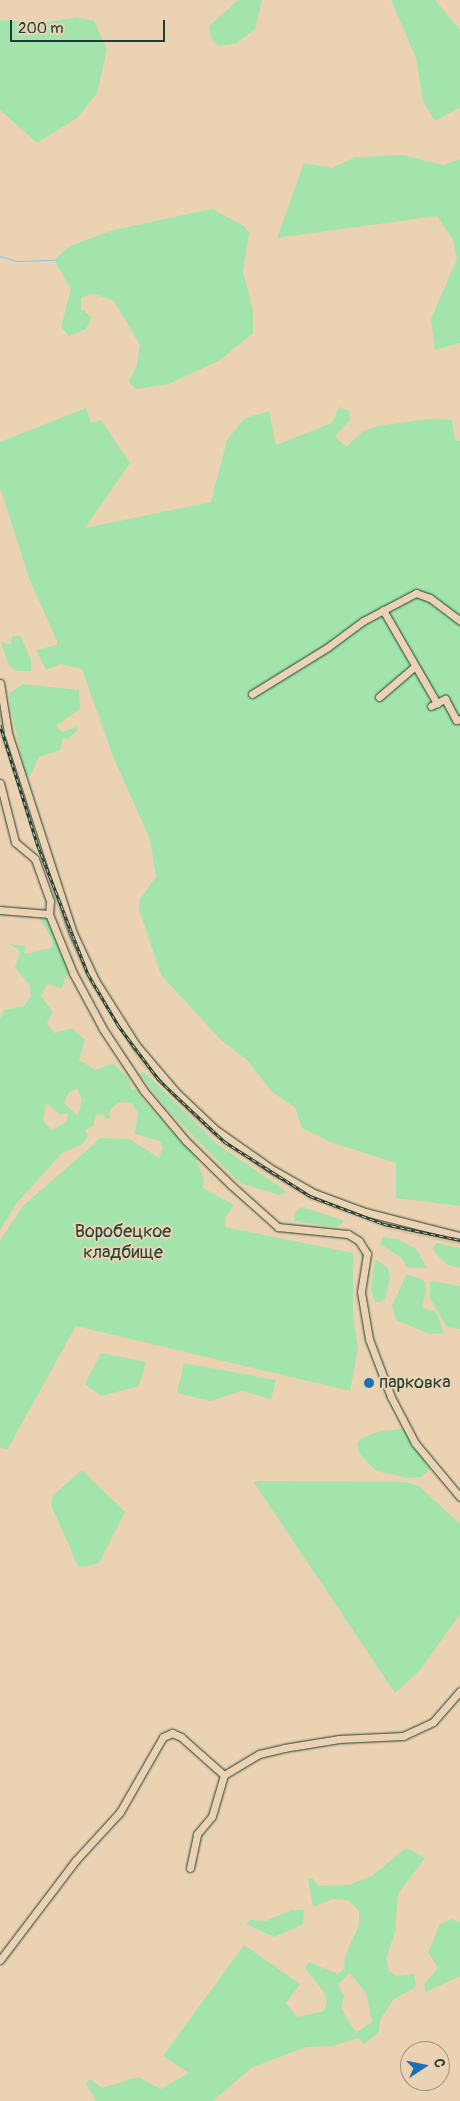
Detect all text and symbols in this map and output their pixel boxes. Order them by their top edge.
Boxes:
scale bar [12,10,168,42]
text: 200 m [18,19,63,38]
park label: Воробецкое кладбище [75,1222,171,1264]
place label: парковка [379,1372,450,1394]
marker: парковка [363,1377,375,1389]
north arrow [400,2041,450,2091]
text: С [430,2057,448,2069]

